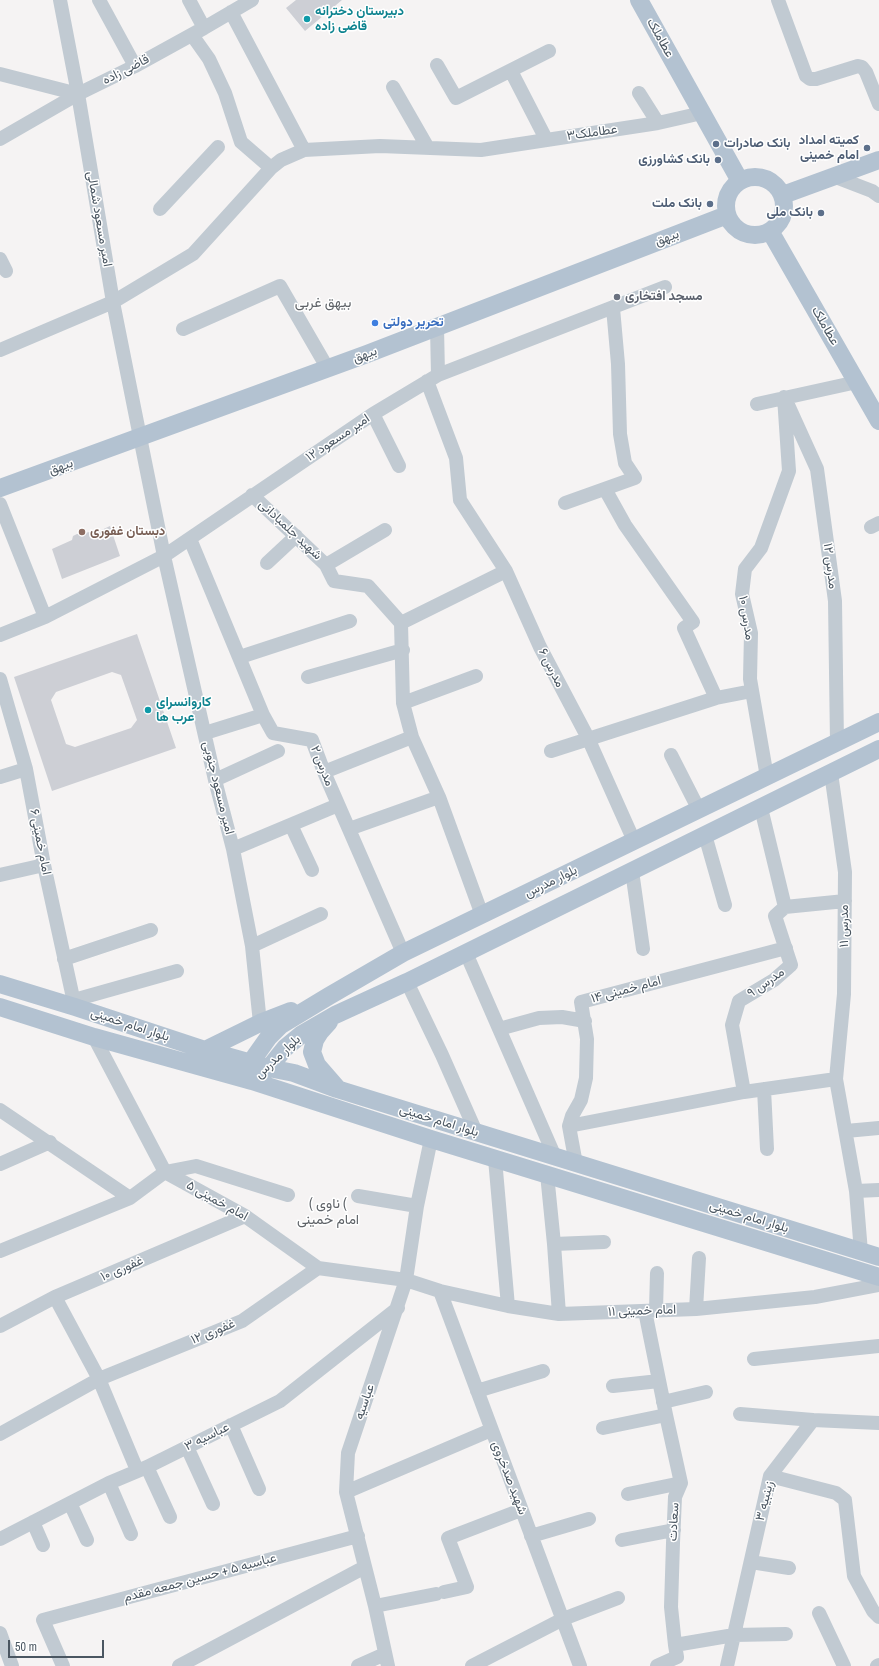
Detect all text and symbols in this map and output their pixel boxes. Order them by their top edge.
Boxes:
place label: دبیرستان دخترانه قاضی زاده [315,4,404,35]
marker: دبیرستان دخترانه قاضی زاده [302,14,312,24]
street label: عطاملک [643,16,677,60]
street label: قاضی زاده [100,52,152,88]
street label: عطاملک۳ [566,122,618,144]
place label: کمیته امداد امام خمینی [799,133,859,164]
place label: بانک صادرات [724,136,791,152]
marker: بانک صادرات [711,139,721,149]
marker: کمیته امداد امام خمینی [862,143,872,153]
place label: بانک کشاورزی [638,152,710,168]
marker: بانک کشاورزی [713,155,723,165]
street label: امیر مسعود شمالی [83,170,115,268]
place label: بانک ملت [652,196,702,212]
marker: بانک ملت [705,199,715,209]
place label: بانک ملی [767,205,813,221]
marker: بانک ملی [816,208,826,218]
street label: بیهق [653,226,681,250]
place label: مسجد افتخاری [625,289,703,305]
marker: مسجد افتخاری [612,292,622,302]
district label: بیهق غربی [295,295,351,311]
street label: عطاملک [808,304,842,348]
place label: تحریر دولتی [383,315,444,331]
marker: تحریر دولتی [370,318,380,328]
street label: بیهق [351,343,379,367]
street label: امیر مسعود ۱۲ [303,411,373,465]
street label: بیهق [47,455,75,479]
street label: شهید جلمبادانی [255,497,325,563]
place label: دبستان غفوری [90,524,165,540]
marker: دبستان غفوری [77,527,87,537]
street label: مدرس ۱۲ [819,542,841,590]
street label: مدرس ۱۰ [735,595,757,641]
street label: مدرس ۶ [535,646,567,690]
place label: کاروانسرای عرب ها [156,695,211,726]
marker: کاروانسرای عرب ها [143,705,153,715]
street label: امیر مسعود جنوبی [199,740,237,836]
street label: مدرس ۲ [307,743,337,789]
street label: امام خمینی ۶ [26,808,54,876]
street label: بلوار مدرس [522,863,580,901]
street label: مدرس ۱۱ [837,904,853,948]
street label: مدرس ۹ [744,965,788,1001]
street label: امام خمینی ۱۴ [589,973,663,1007]
street label: بلوار امام خمینی [89,1005,171,1045]
street label: بلوار مدرس [252,1032,304,1082]
street label: بلوار امام خمینی [398,1102,480,1140]
street label: امام خمینی ۵ [183,1178,251,1224]
district label: ( ناوی ( امام خمینی [297,1196,359,1228]
street label: بلوار امام خمینی [708,1198,790,1236]
street label: غفوری ۱۰ [98,1253,146,1285]
street label: امام خمینی ۱۱ [608,1302,676,1320]
street label: غفوری ۱۲ [189,1316,237,1348]
street label: عباسیه [352,1382,378,1422]
street label: عباسیه ۳ [182,1419,232,1455]
street label: شهید صدخروی [488,1439,530,1517]
street label: زینبیه ۳ [753,1480,777,1522]
street label: سعادت [665,1502,683,1542]
street label: عباسیه ۵ + حسین جمعه مقدم [122,1550,278,1606]
scale bar [10,1632,106,1658]
text: 50 m [15,1639,37,1655]

